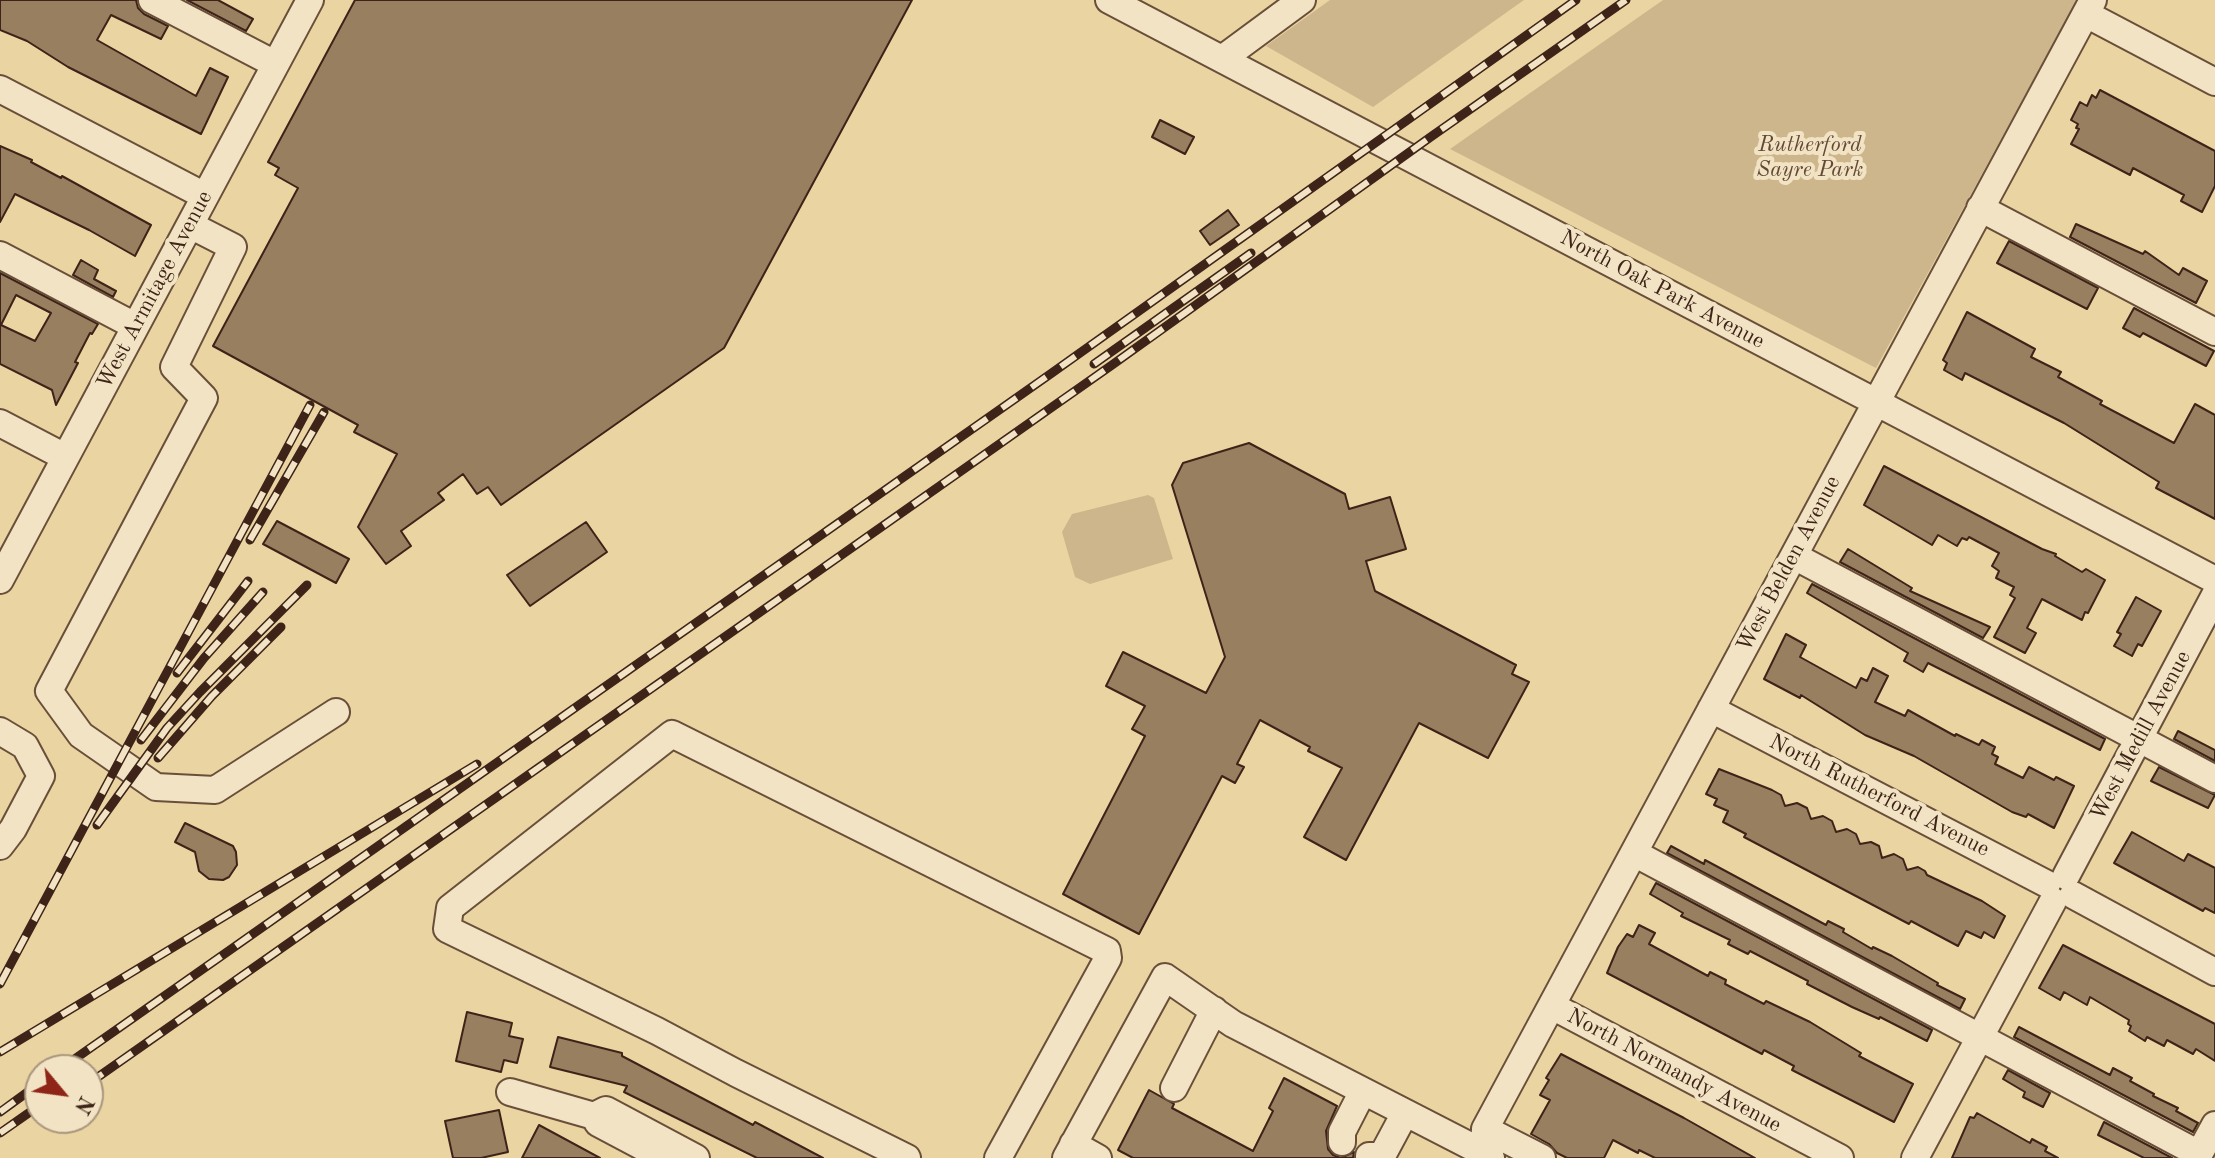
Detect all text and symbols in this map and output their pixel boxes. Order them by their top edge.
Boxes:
park label: Rutherford Sayre Park [1757,132,1863,184]
street label: West Armitage Avenue [92,186,218,394]
street label: North Oak Park Avenue [1555,225,1769,355]
street label: West Belden Avenue [1731,471,1847,657]
street label: West Medill Avenue [2085,646,2197,826]
street label: North Rutherford Avenue [1764,729,1994,863]
street label: North Normandy Avenue [1562,1003,1786,1139]
north arrow [24,1054,104,1134]
text: N [70,1092,97,1117]

